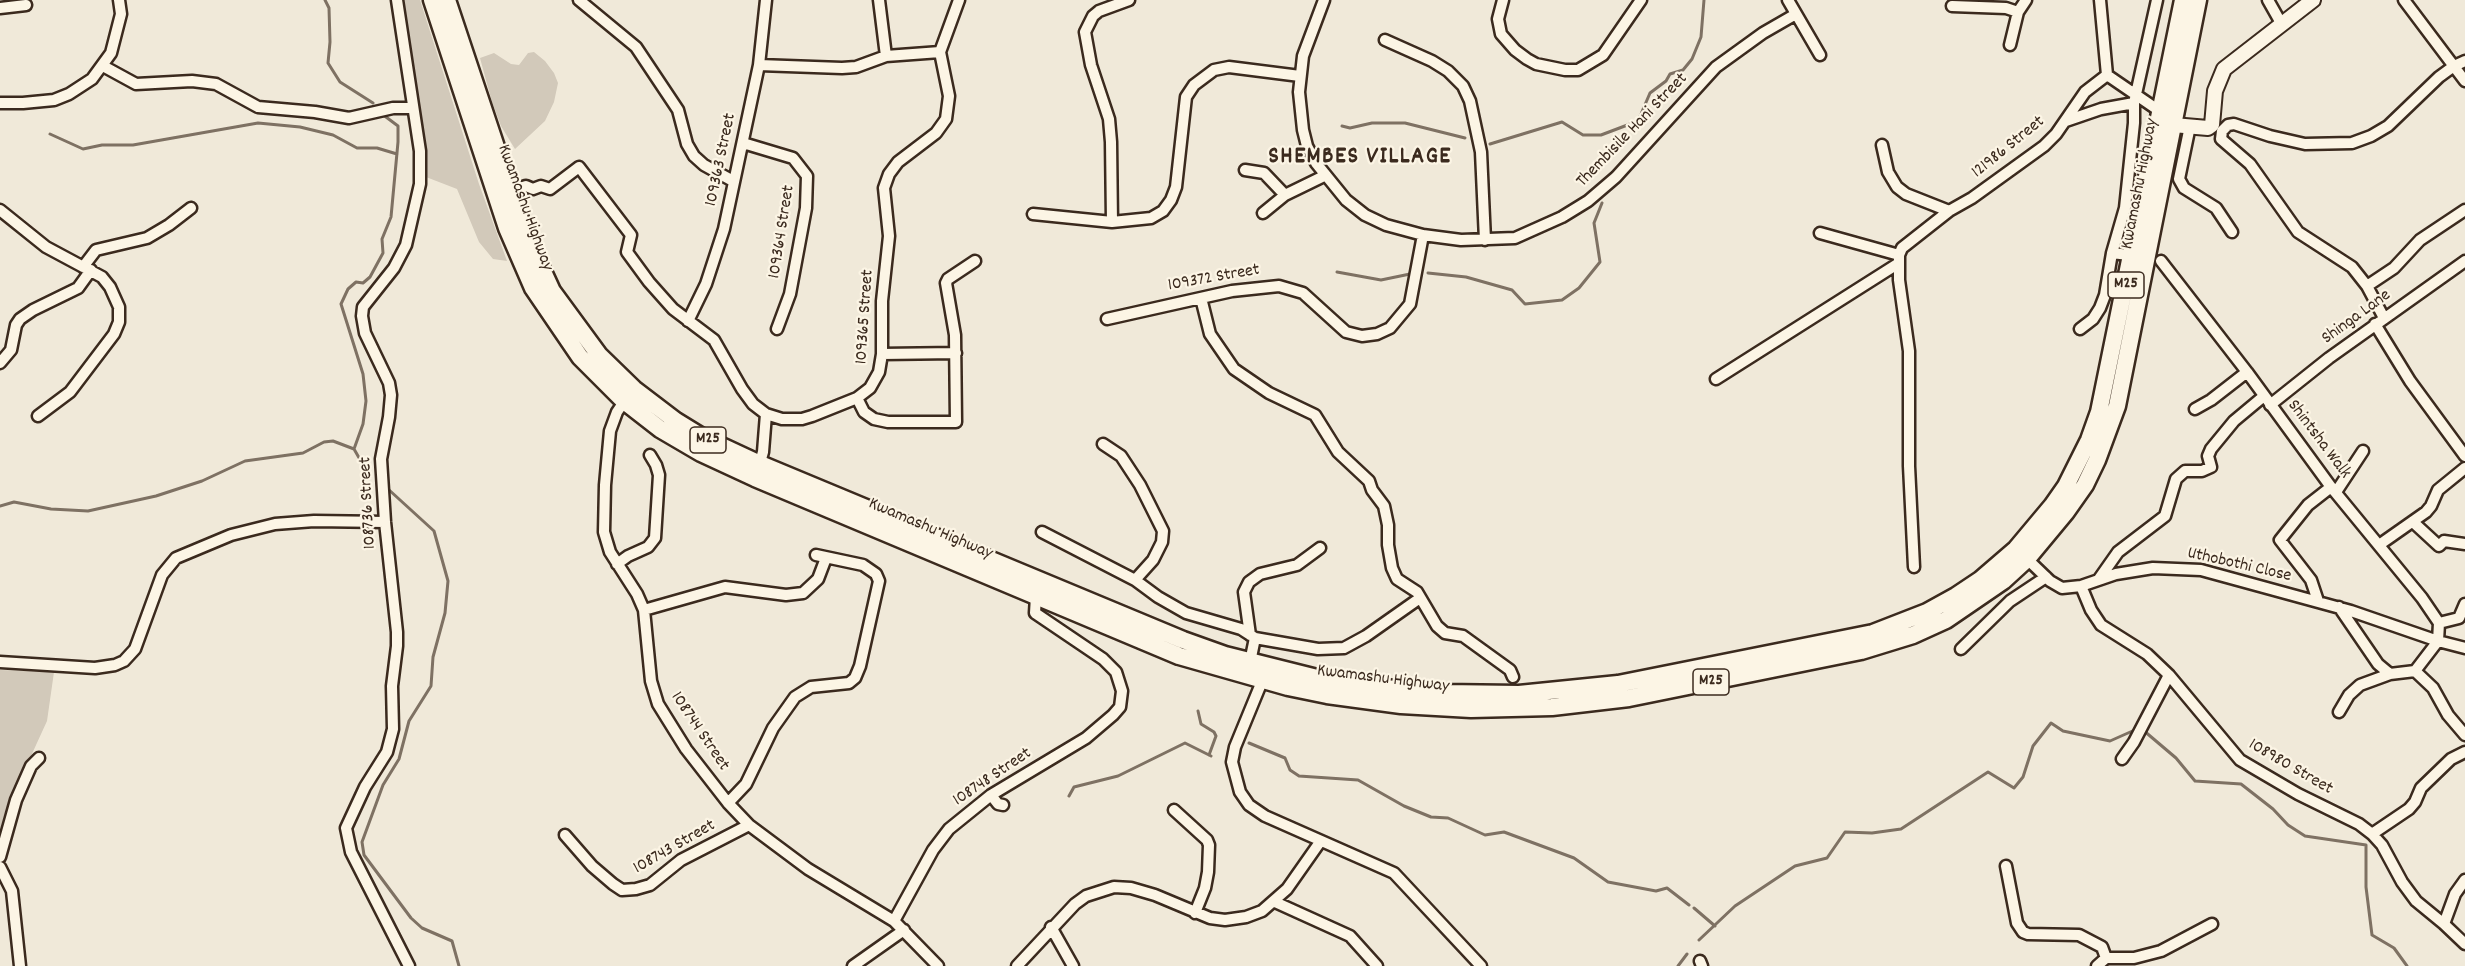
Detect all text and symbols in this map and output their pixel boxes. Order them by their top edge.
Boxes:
street label: Thembisile Hani Street [1573,69,1693,193]
street label: 109363 Street [702,111,742,209]
street label: 121986 Street [1968,112,2050,184]
street label: Kwamashu Highway [2118,117,2164,251]
street label: Kwamashu Highway [491,142,557,274]
district label: SHEMBES VILLAGE [1268,145,1452,173]
street label: 109364 Street [765,184,801,280]
street label: 109372 Street [1167,260,1261,298]
street label: 109365 Street [852,269,880,365]
road number: M25 [2108,272,2144,298]
street label: Shinga Lane [2318,286,2396,350]
street label: Shintsha Walk [2281,396,2355,484]
road number: M25 [690,427,726,453]
street label: 108736 Street [356,456,382,550]
street label: Kwamashu Highway [865,494,995,566]
street label: Uthobothi Close [2185,544,2293,588]
street label: Kwamashu Highway [1316,661,1450,699]
road number: M25 [1693,669,1729,695]
street label: 108744 Street [665,688,733,776]
street label: 108980 Street [2244,735,2336,801]
street label: 108748 Street [949,744,1037,812]
street label: 108743 Street [630,816,720,880]

